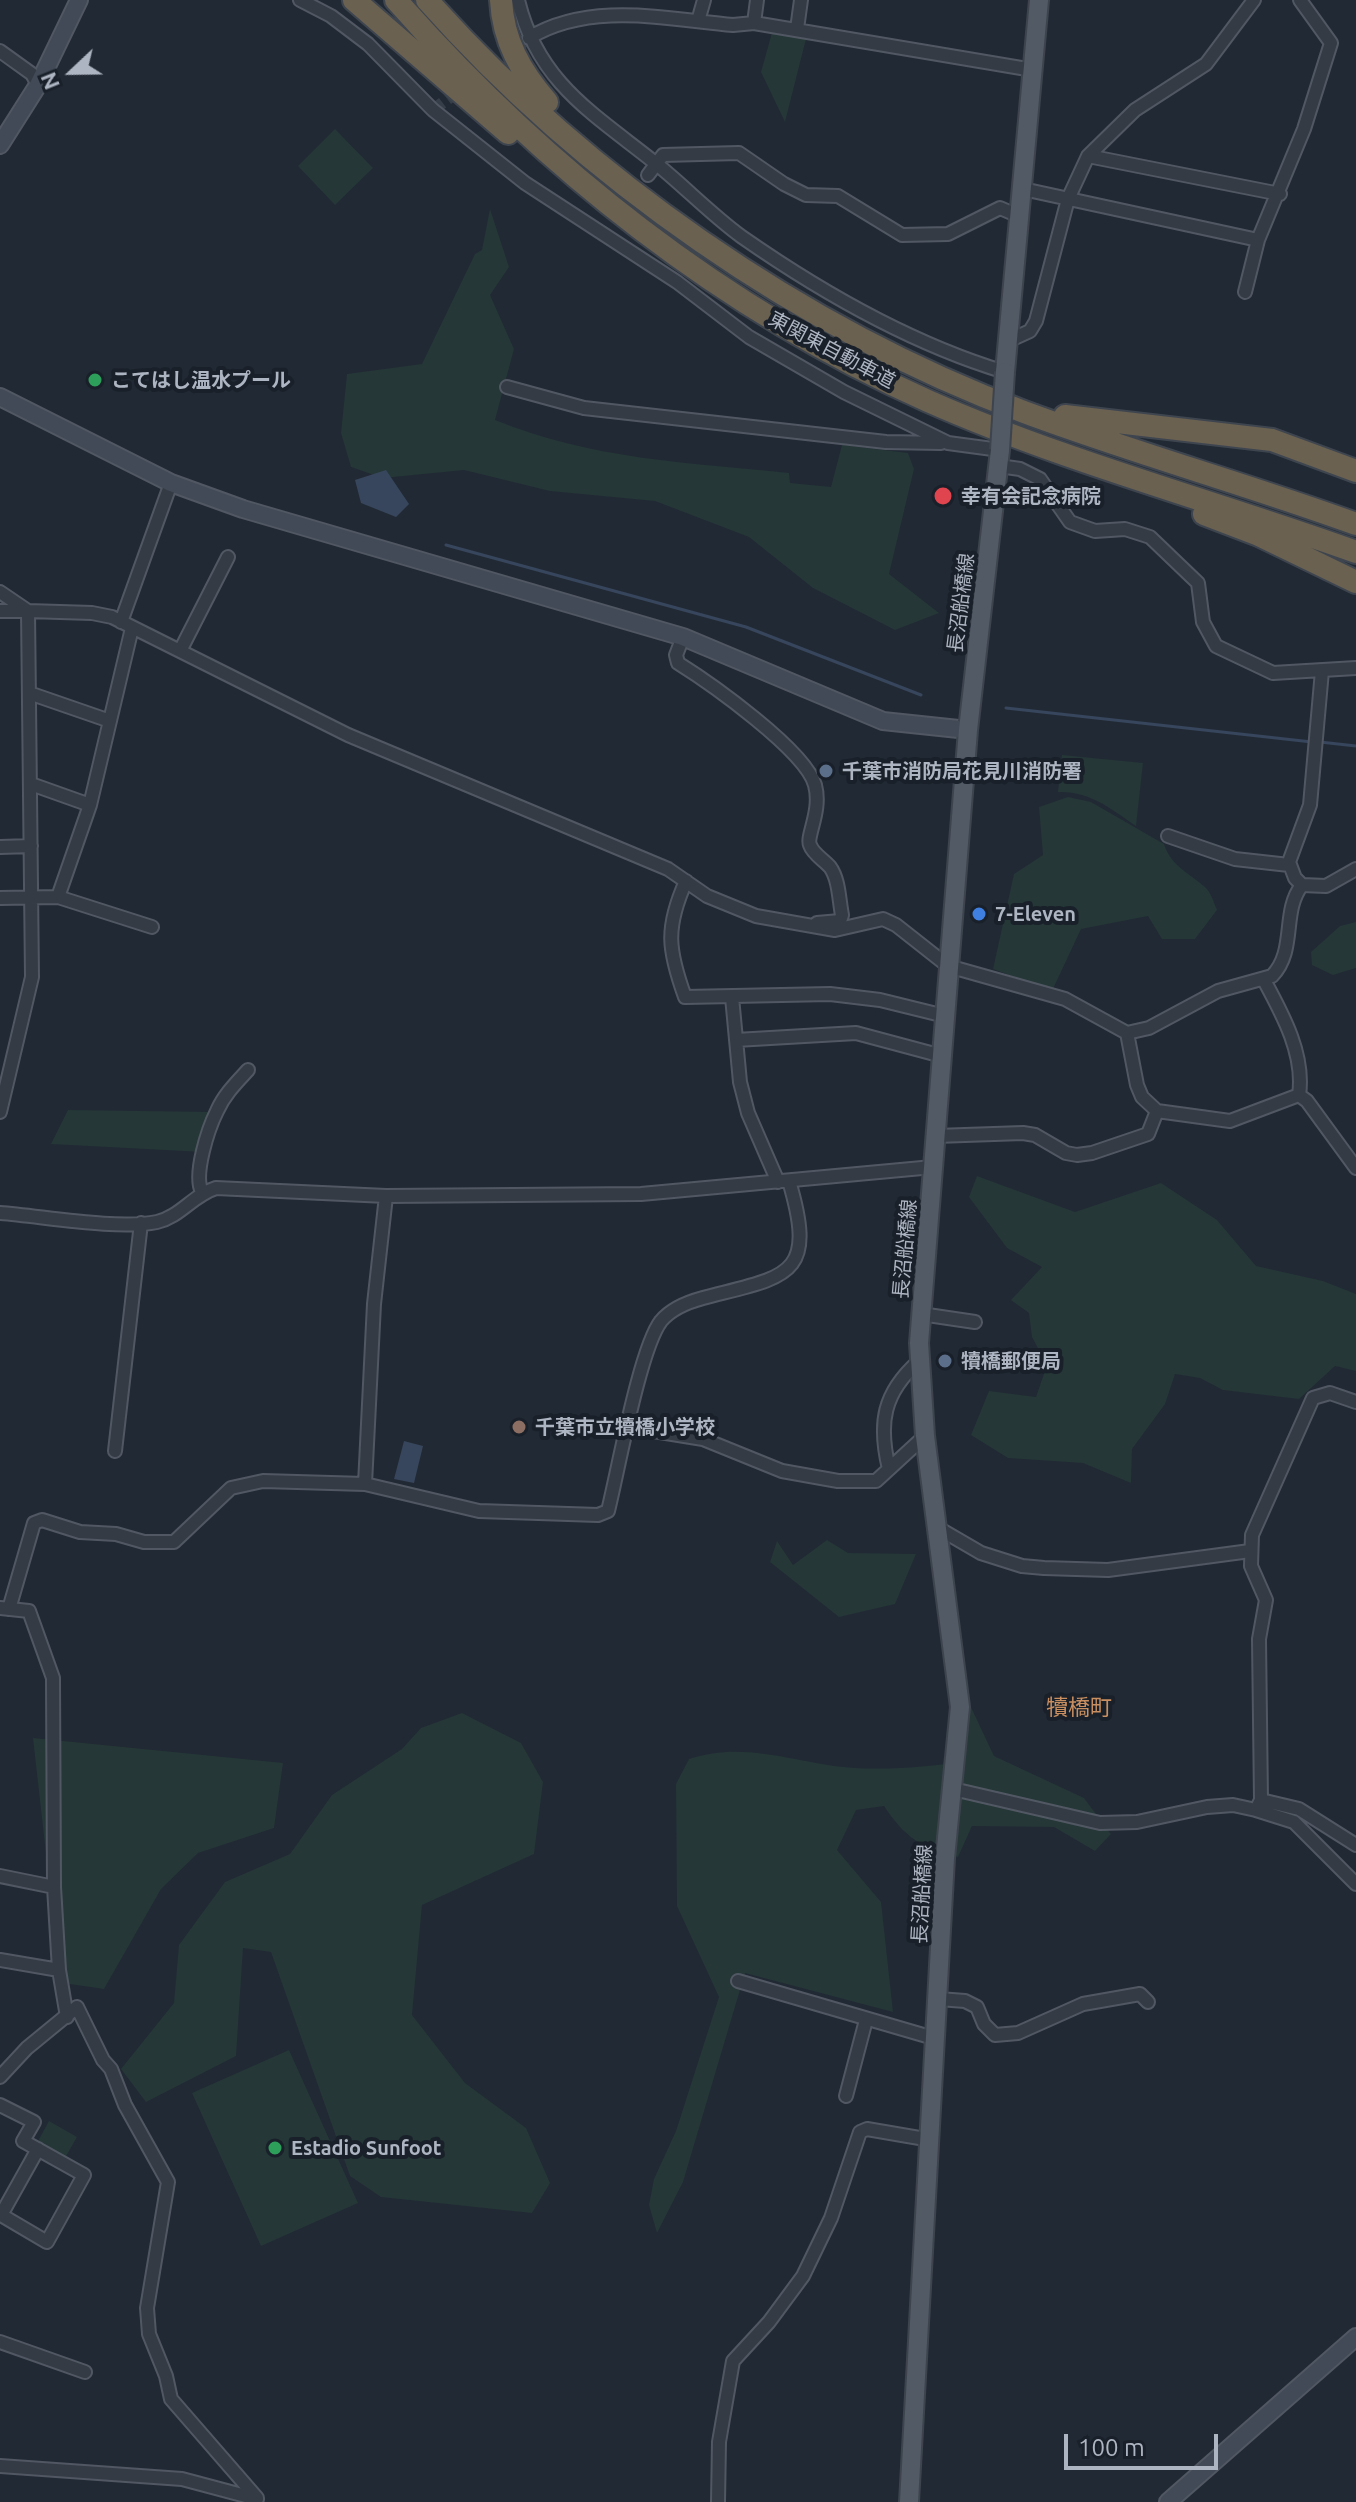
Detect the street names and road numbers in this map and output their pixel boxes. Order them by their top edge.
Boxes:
street label: 東関東自動車道 [765,307,899,393]
street label: 長沼船橋線 [943,552,979,654]
street label: 長沼船橋線 [889,1198,921,1300]
street label: 長沼船橋線 [907,1843,937,1945]

